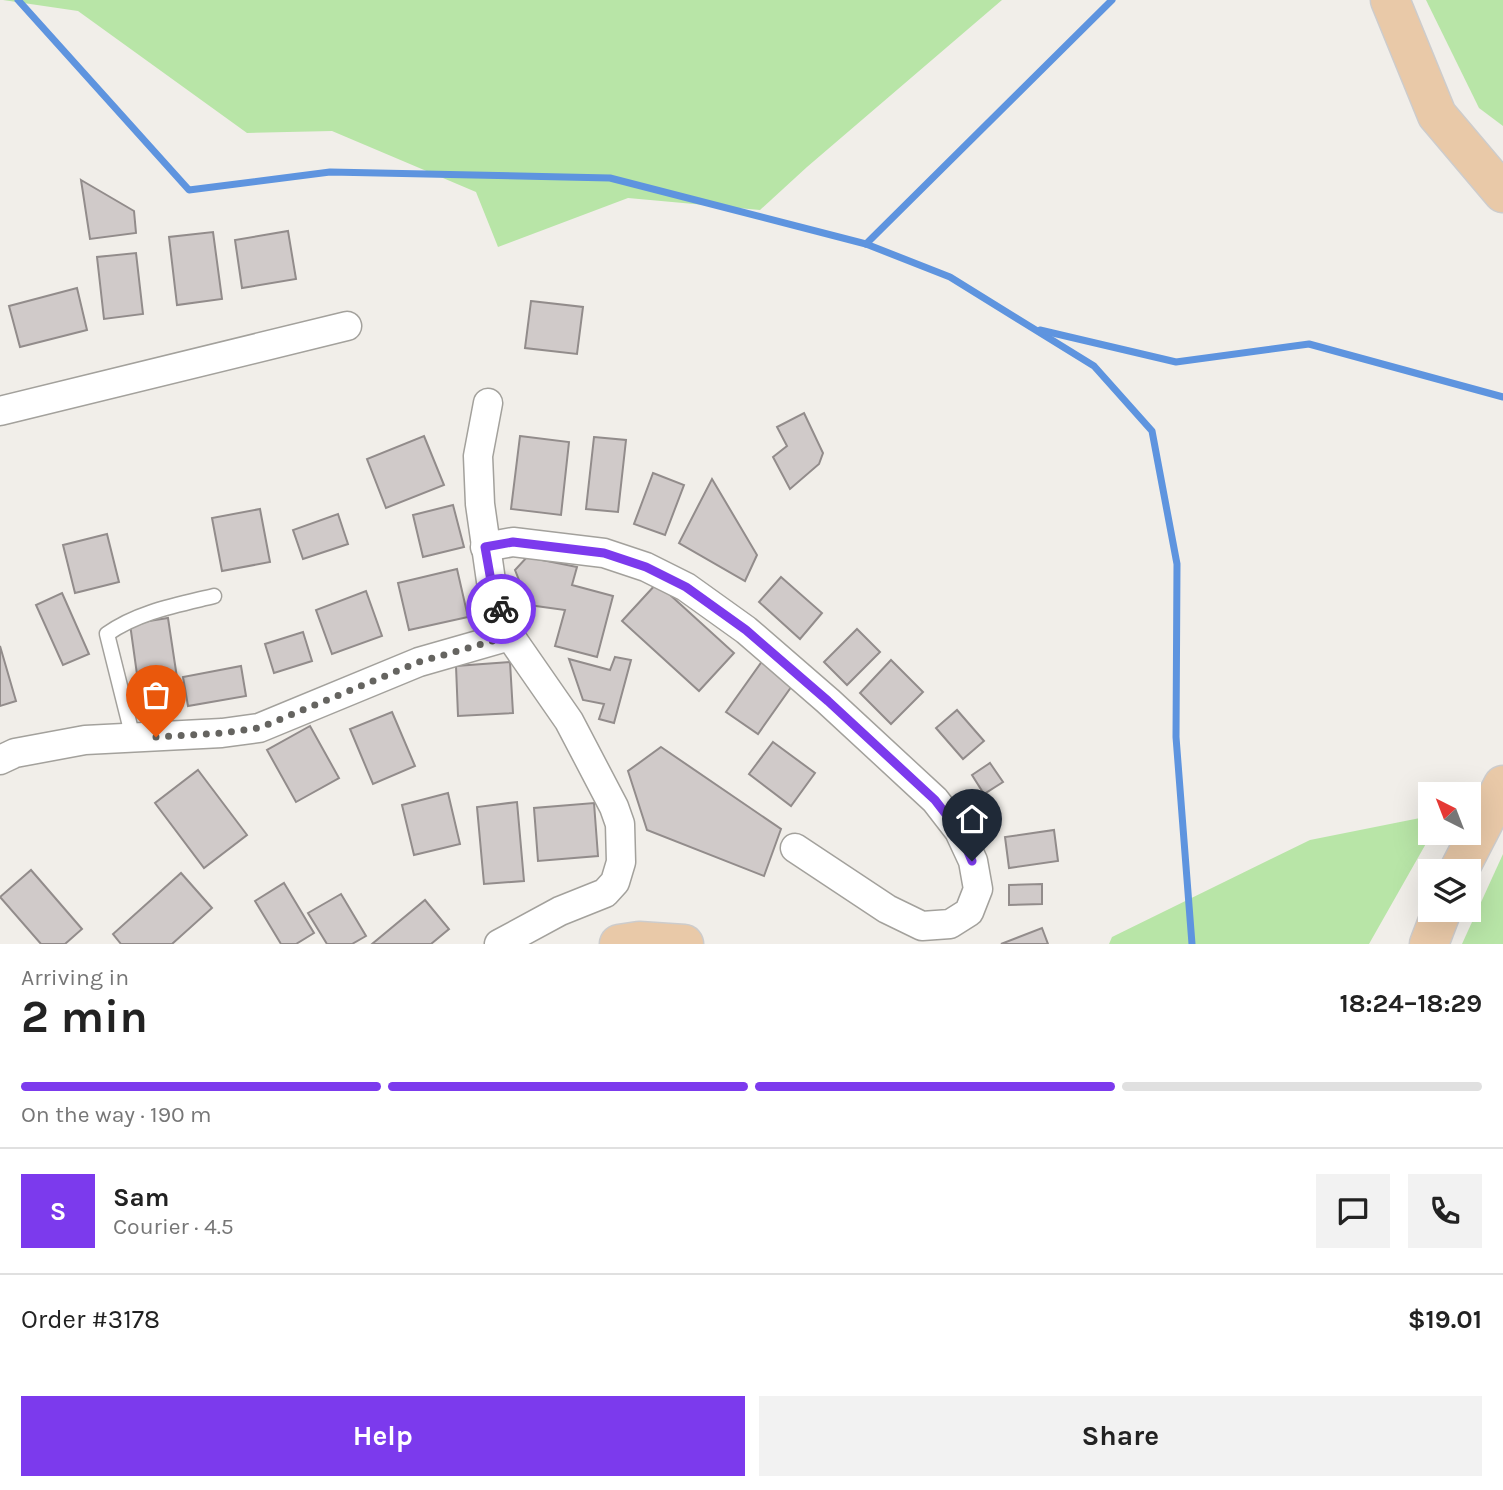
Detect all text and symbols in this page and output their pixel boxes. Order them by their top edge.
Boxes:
courier [466,574,536,644]
icon: bike [482,590,520,628]
pin [126,665,186,737]
icon: bag [137,676,175,714]
north arrow [1418,782,1480,845]
map controls [1418,782,1481,922]
pin [942,789,1002,861]
icon: home [953,800,991,838]
button: layers [1418,859,1481,922]
text: Arriving in [21,964,129,991]
text: 18:24–18:29 [1339,988,1482,1019]
text: 2 min [21,990,148,1044]
text: On the way · 190 m [21,1101,212,1128]
button: chat [1316,1174,1390,1248]
button: phone [1408,1174,1482,1248]
text: Sam [113,1182,169,1213]
text: S [50,1196,66,1227]
text: Courier · 4.5 [113,1213,234,1240]
text: Order #3178 [21,1304,160,1335]
text: $19.01 [1408,1304,1482,1335]
button: Help [21,1396,745,1476]
button: Share [759,1396,1482,1476]

